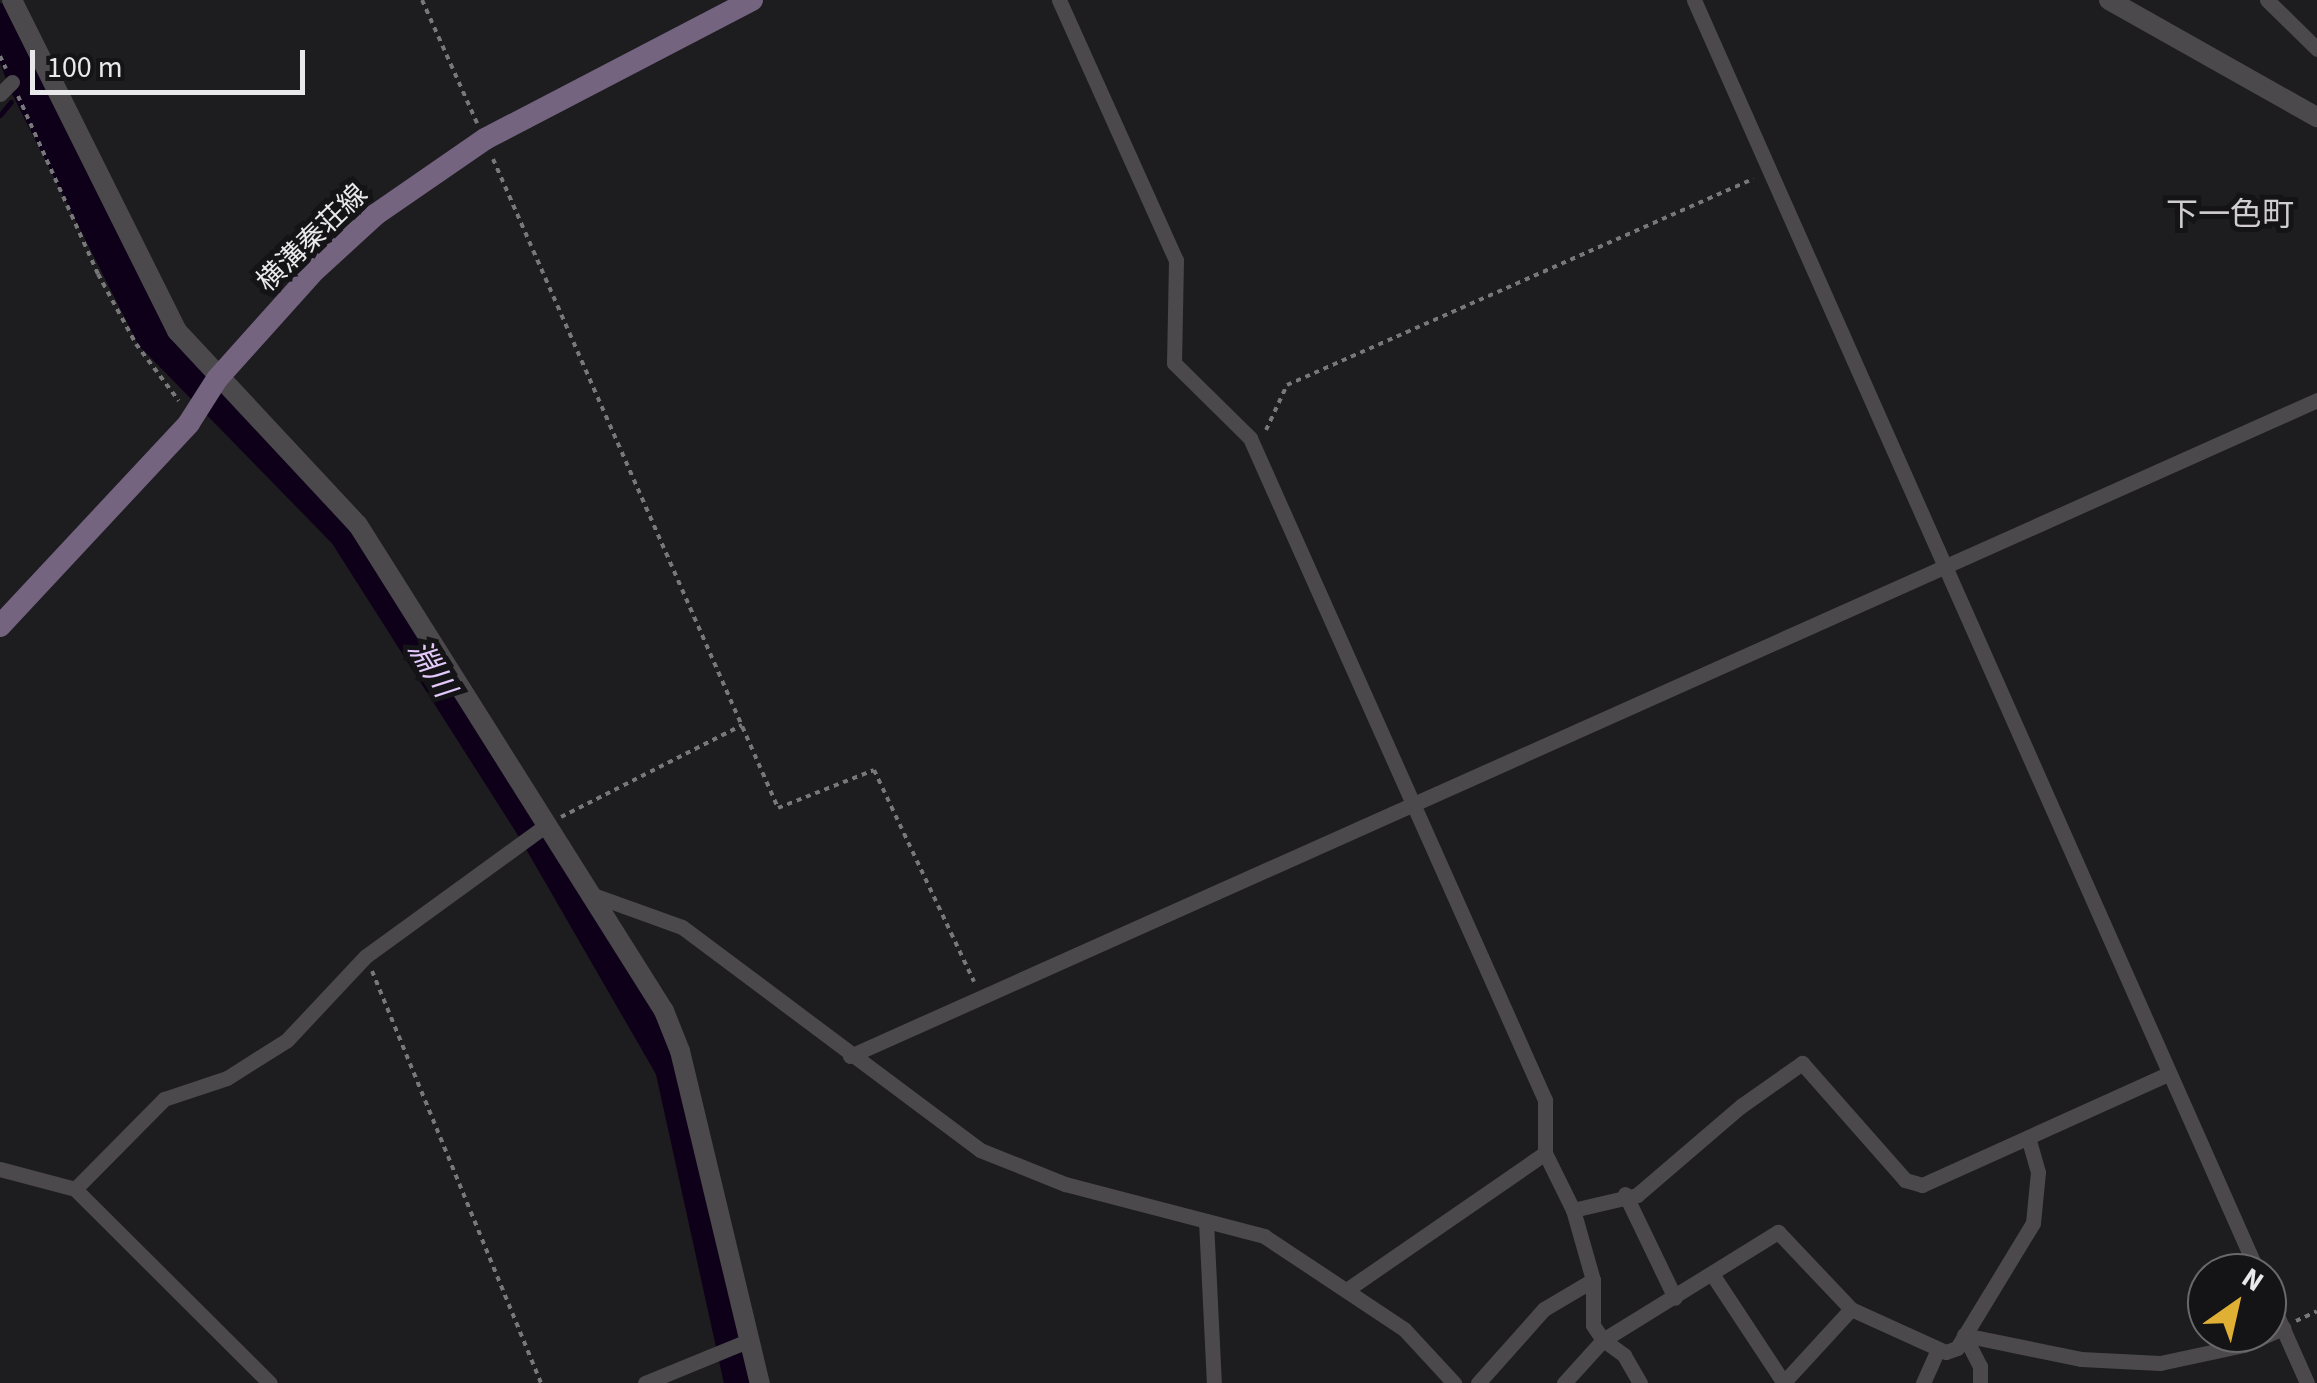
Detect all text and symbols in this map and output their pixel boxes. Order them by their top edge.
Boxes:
scale bar [35,30,310,92]
text: 100 m [47,46,123,89]
street label: 横溝秦荘線 [250,177,374,299]
district label: 下一色町 [2166,196,2294,234]
water label: 淵川 [400,634,462,704]
north arrow [2187,1253,2287,1353]
text: N [2234,1258,2272,1302]

